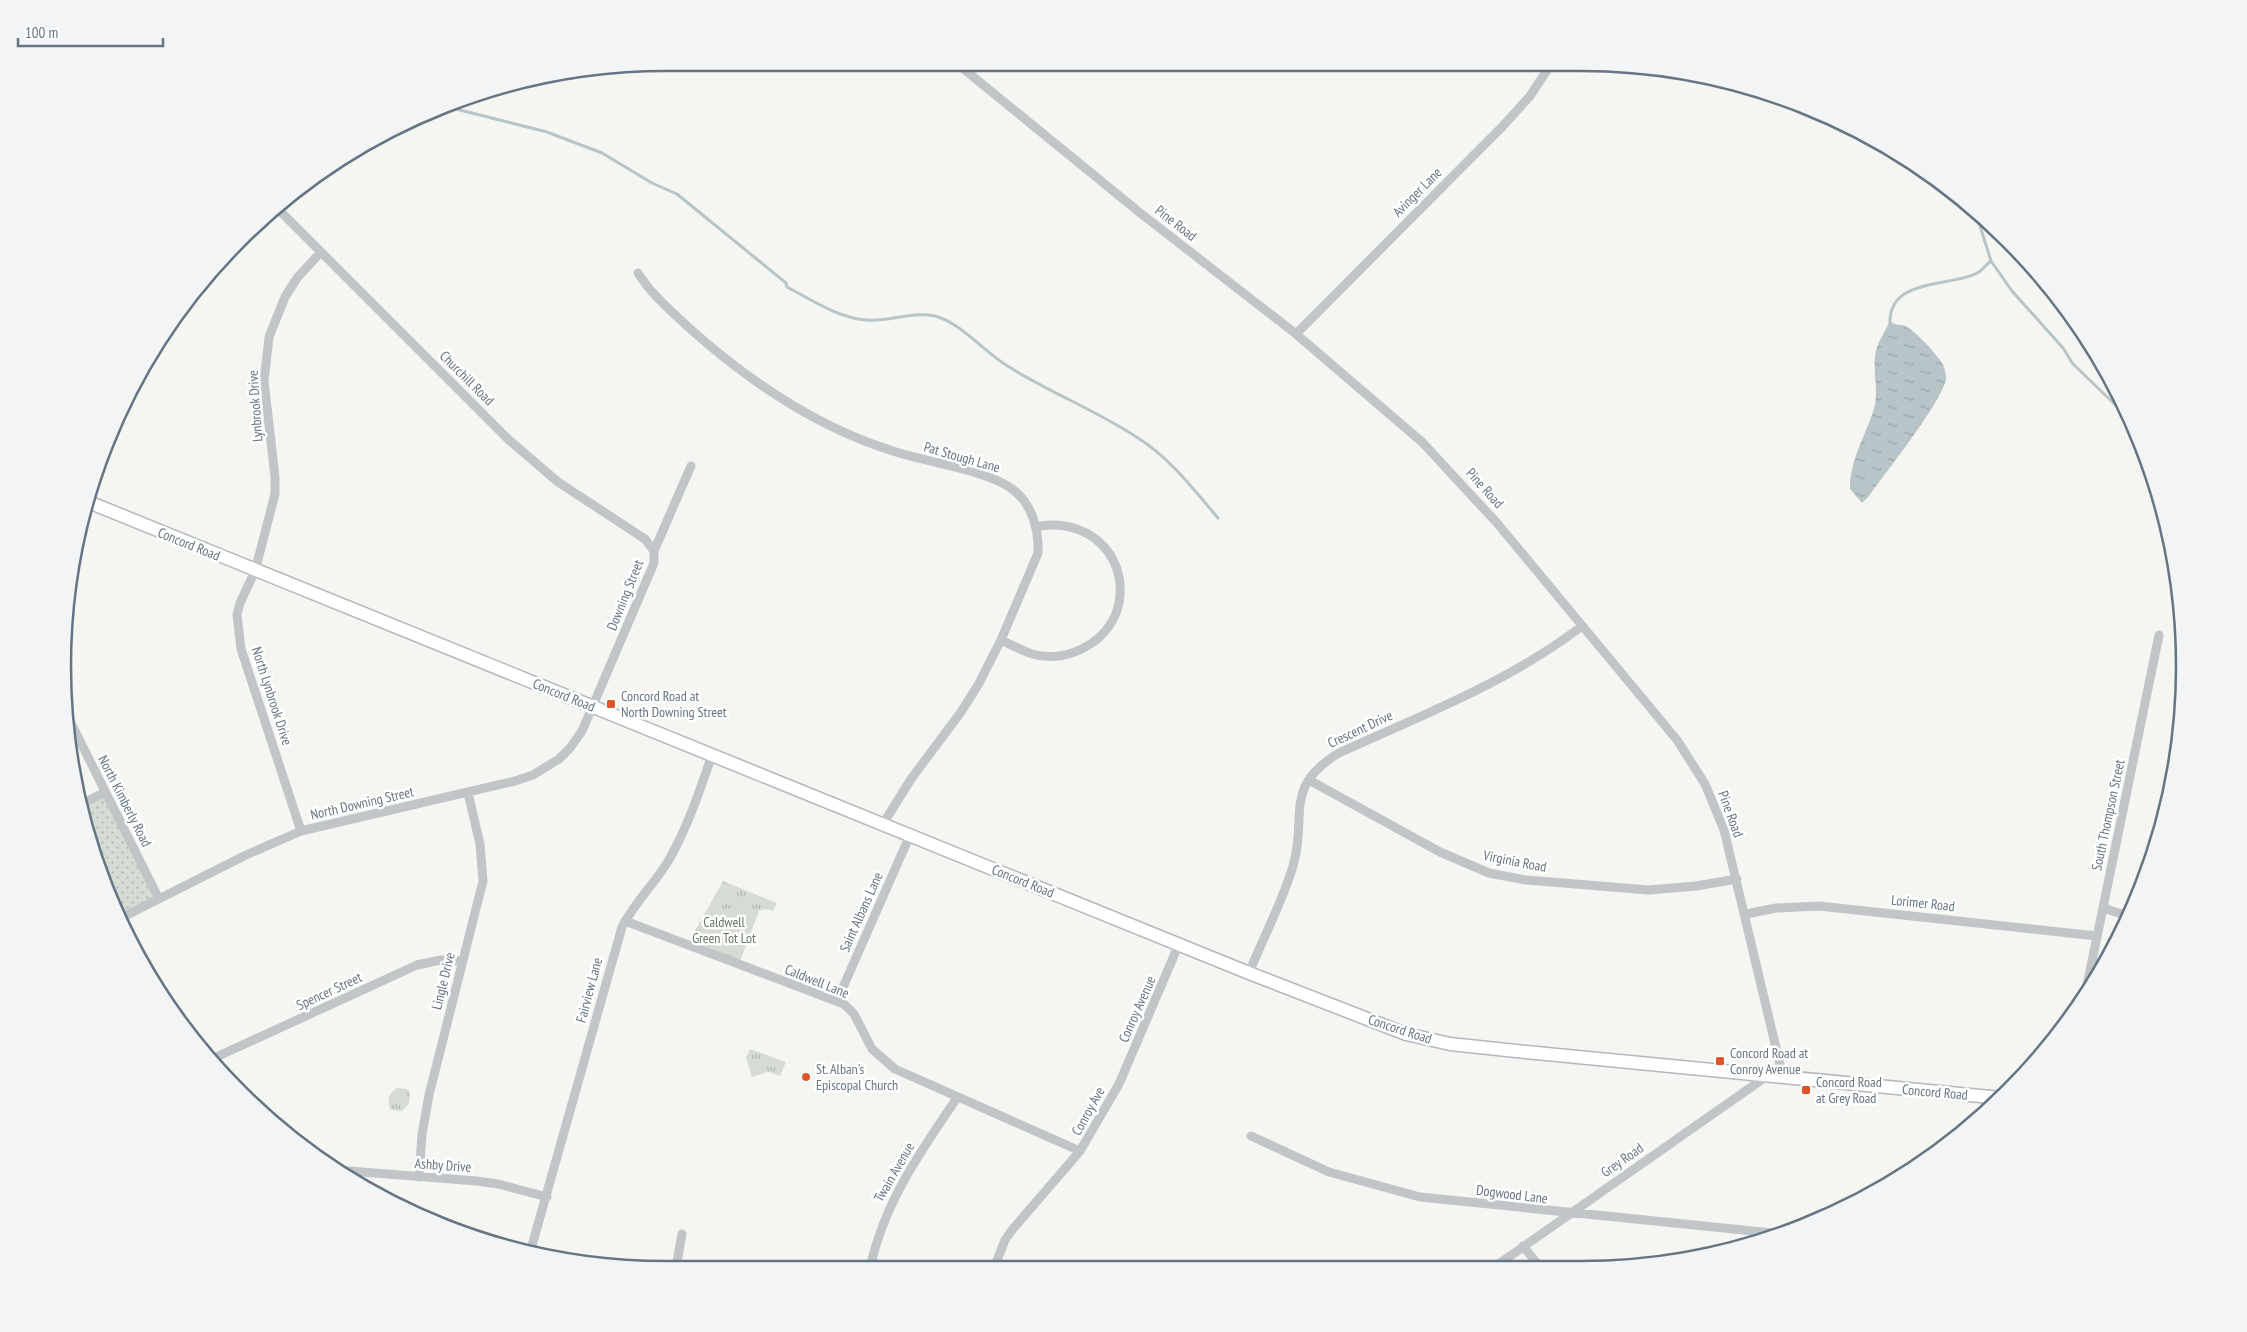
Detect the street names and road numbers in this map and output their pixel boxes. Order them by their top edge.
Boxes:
street label: Avinger Lane [1389,163,1446,220]
street label: Pine Road [1151,201,1201,245]
street label: Churchill Road [436,347,498,409]
street label: Lynbrook Drive [244,369,266,442]
street label: Pat Stough Lane [922,438,1002,477]
street label: Pine Road [1462,464,1508,512]
street label: Concord Road [155,523,223,565]
street label: Downing Street [603,557,647,633]
street label: North Lynbrook Drive [248,645,296,748]
street label: Concord Road [530,674,598,716]
street label: Crescent Drive [1325,706,1395,752]
street label: North Kimberly Road [94,752,156,850]
street label: South Thompson Street [2087,758,2129,872]
street label: North Downing Street [309,782,416,824]
street label: Pine Road [1714,788,1748,840]
street label: Virginia Road [1481,846,1548,876]
street label: Concord Road [989,860,1057,902]
street label: Saint Albans Lane [835,869,887,955]
street label: Lorimer Road [1890,891,1956,915]
street label: Lingle Drive [427,950,459,1012]
street label: Fairview Lane [572,955,606,1024]
street label: Caldwell Lane [782,960,852,1002]
street label: Spencer Street [293,968,365,1014]
street label: Conroy Avenue [1114,973,1160,1045]
street label: Concord Road [1366,1010,1434,1048]
street label: Concord Road [1901,1080,1969,1104]
street label: Conroy Ave [1067,1083,1109,1138]
street label: Twain Avenue [870,1139,918,1205]
street label: Grey Road [1597,1139,1647,1181]
street label: Ashby Drive [414,1154,472,1176]
street label: Dogwood Lane [1475,1181,1549,1207]

